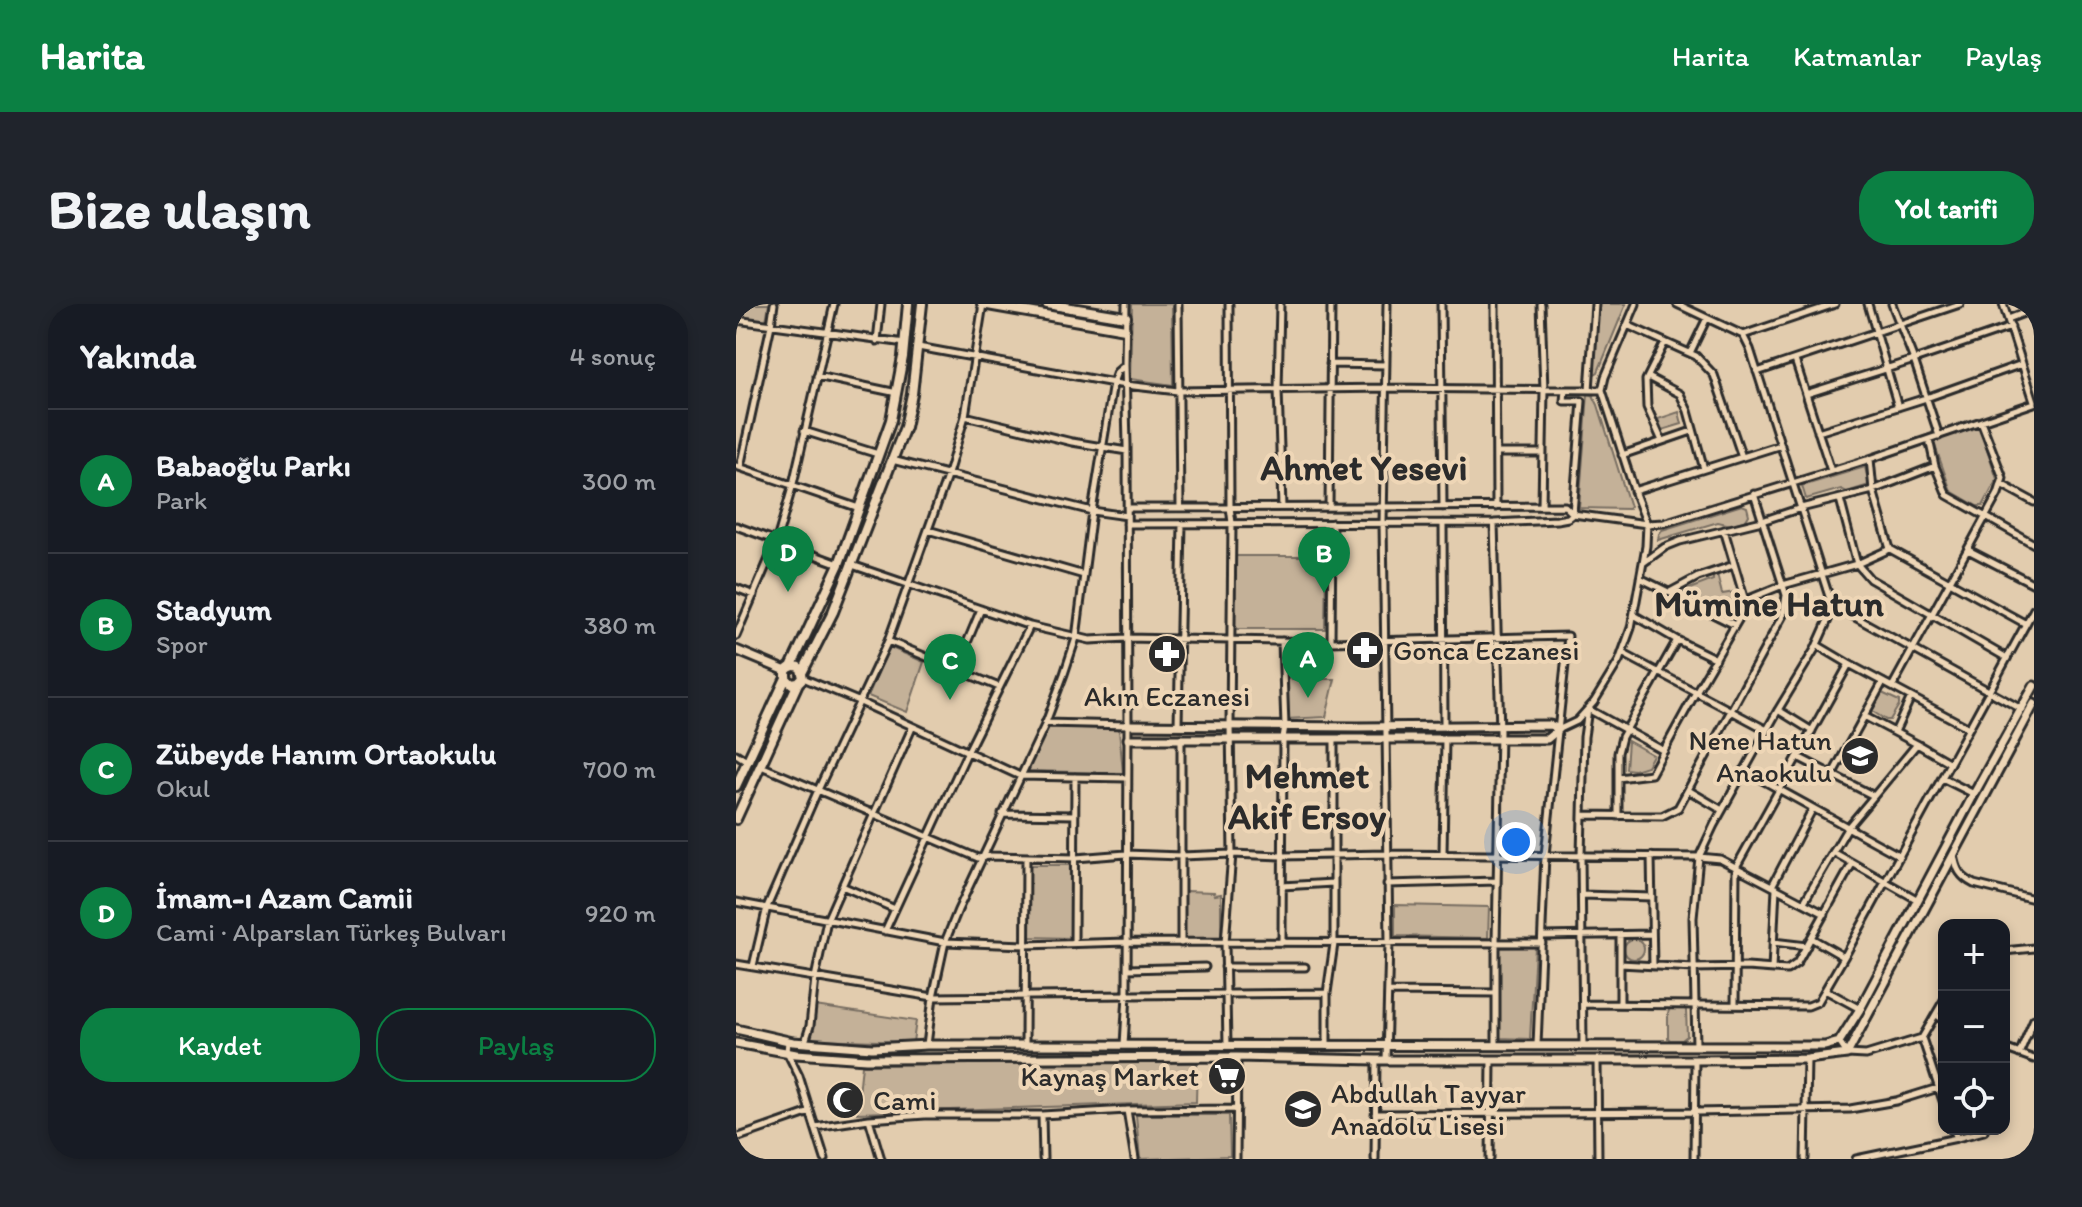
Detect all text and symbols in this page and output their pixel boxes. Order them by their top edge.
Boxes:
text: Harita [40,33,145,79]
text: Harita [1672,39,1749,73]
text: Katmanlar [1793,39,1921,73]
text: Paylaş [1965,39,2042,73]
button: Yol tarifi [1859,171,2034,245]
text: Bize ulaşın [48,175,311,242]
text: Yakında [80,336,196,377]
text: 4 sonuç [569,340,656,372]
district label: Ahmet Yesevi [1260,446,1468,489]
text: Babaoğlu Parkı [156,447,351,484]
text: A [98,465,114,497]
text: 300 m [582,465,656,497]
text: Park [156,484,207,516]
pin: D [762,526,814,592]
pin: B [1298,527,1350,593]
district label: Mümine Hatun [1654,582,1884,625]
text: Stadyum [156,591,272,628]
text: B [98,609,114,641]
text: 380 m [584,609,656,641]
text: Spor [156,628,207,660]
pharmacy icon: Gonca Eczanesi [1344,629,1386,671]
pin: A [1282,632,1334,698]
pharmacy icon: Akın Eczanesi [1146,633,1188,675]
place label: Gonca Eczanesi [1393,633,1579,667]
pin: C [924,634,976,700]
place label: Akın Eczanesi [1084,679,1250,713]
place label: Nene Hatun Anaokulu [1689,723,1832,789]
text: Zübeyde Hanım Ortaokulu [156,735,496,772]
school or university icon: Nene Hatun Anaokulu [1839,735,1881,777]
text: C [98,753,114,785]
text: 700 m [583,753,656,785]
district label: Mehmet Akif Ersoy [1228,754,1386,838]
text: Okul [156,772,210,804]
your location [1496,822,1536,862]
text: İmam-ı Azam Camii [156,879,413,916]
text: D [97,897,115,929]
text: 920 m [585,897,656,929]
text: Cami · Alparslan Türkeş Bulvarı [156,916,507,948]
map controls [1938,919,2010,1135]
button: + [1938,919,2010,991]
button: − [1938,991,2010,1063]
button: Kaydet [80,1008,360,1082]
button: Paylaş [376,1008,656,1082]
supermarket icon: Kaynaş Market [1206,1055,1248,1097]
place label: Kaynaş Market [1020,1059,1199,1093]
button: locate [1938,1063,2010,1135]
place label: Abdullah Tayyar Anadolu Lisesi [1331,1076,1526,1142]
mosque icon: Cami [824,1079,866,1121]
place label: Cami [873,1083,936,1117]
school or university icon: Abdullah Tayyar Anadolu Lisesi [1282,1088,1324,1130]

